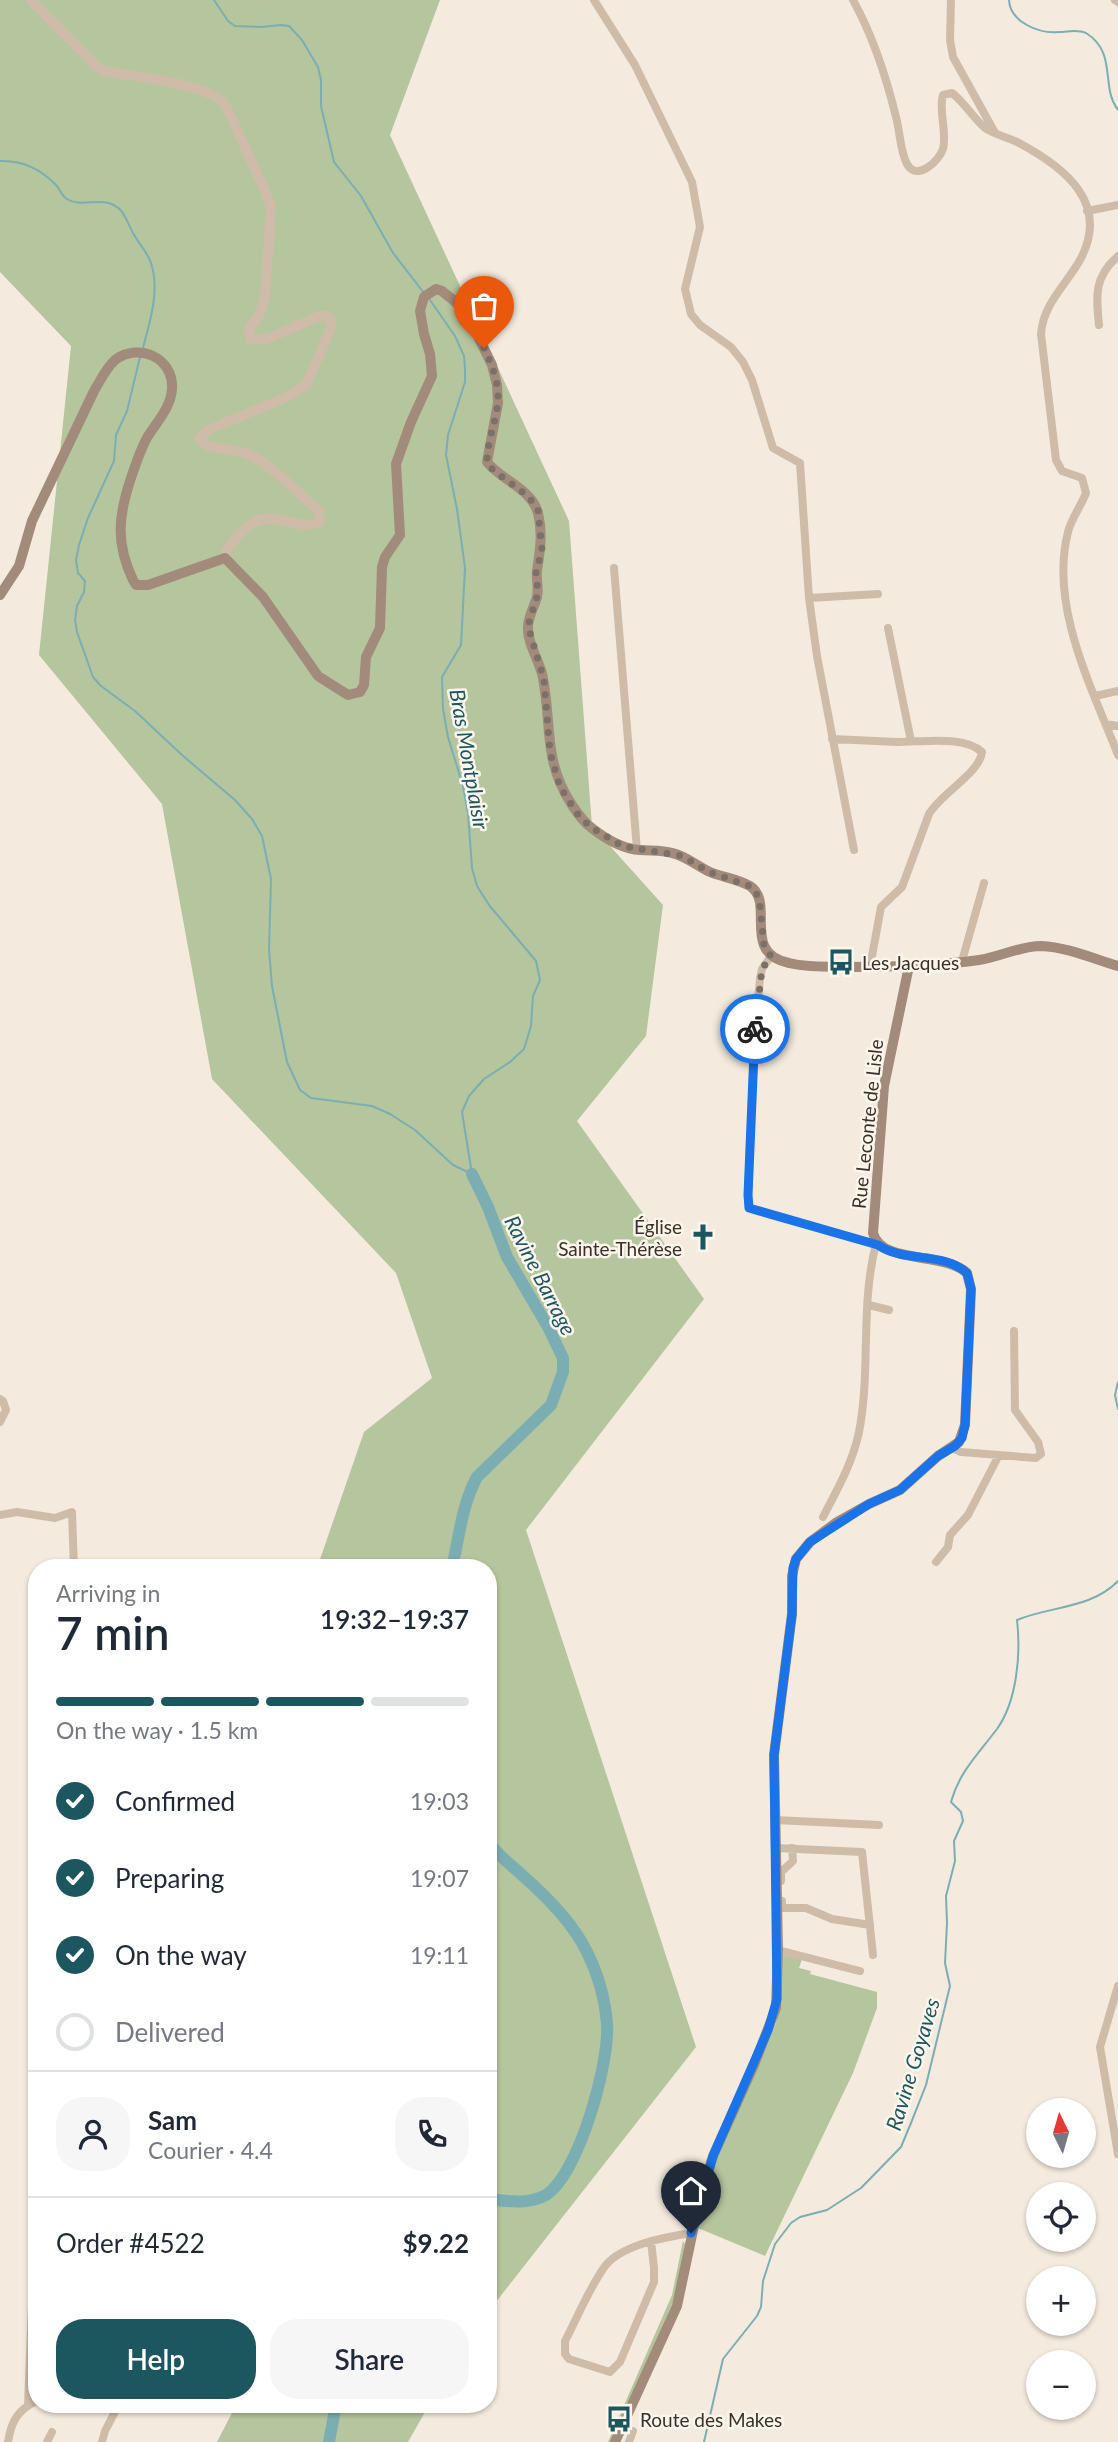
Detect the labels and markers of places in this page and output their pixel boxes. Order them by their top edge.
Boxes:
pin [454,276,514,348]
bus stop icon: Les Jacques [826,947,856,977]
place label: Les Jacques [862,951,959,974]
place label: Église Sainte-Thérèse [558,1215,682,1260]
church icon: Église Sainte-Thérèse [688,1222,718,1252]
pin [661,2161,721,2233]
bus stop icon: Route des Makes [604,2404,634,2434]
place label: Route des Makes [640,2408,782,2431]

